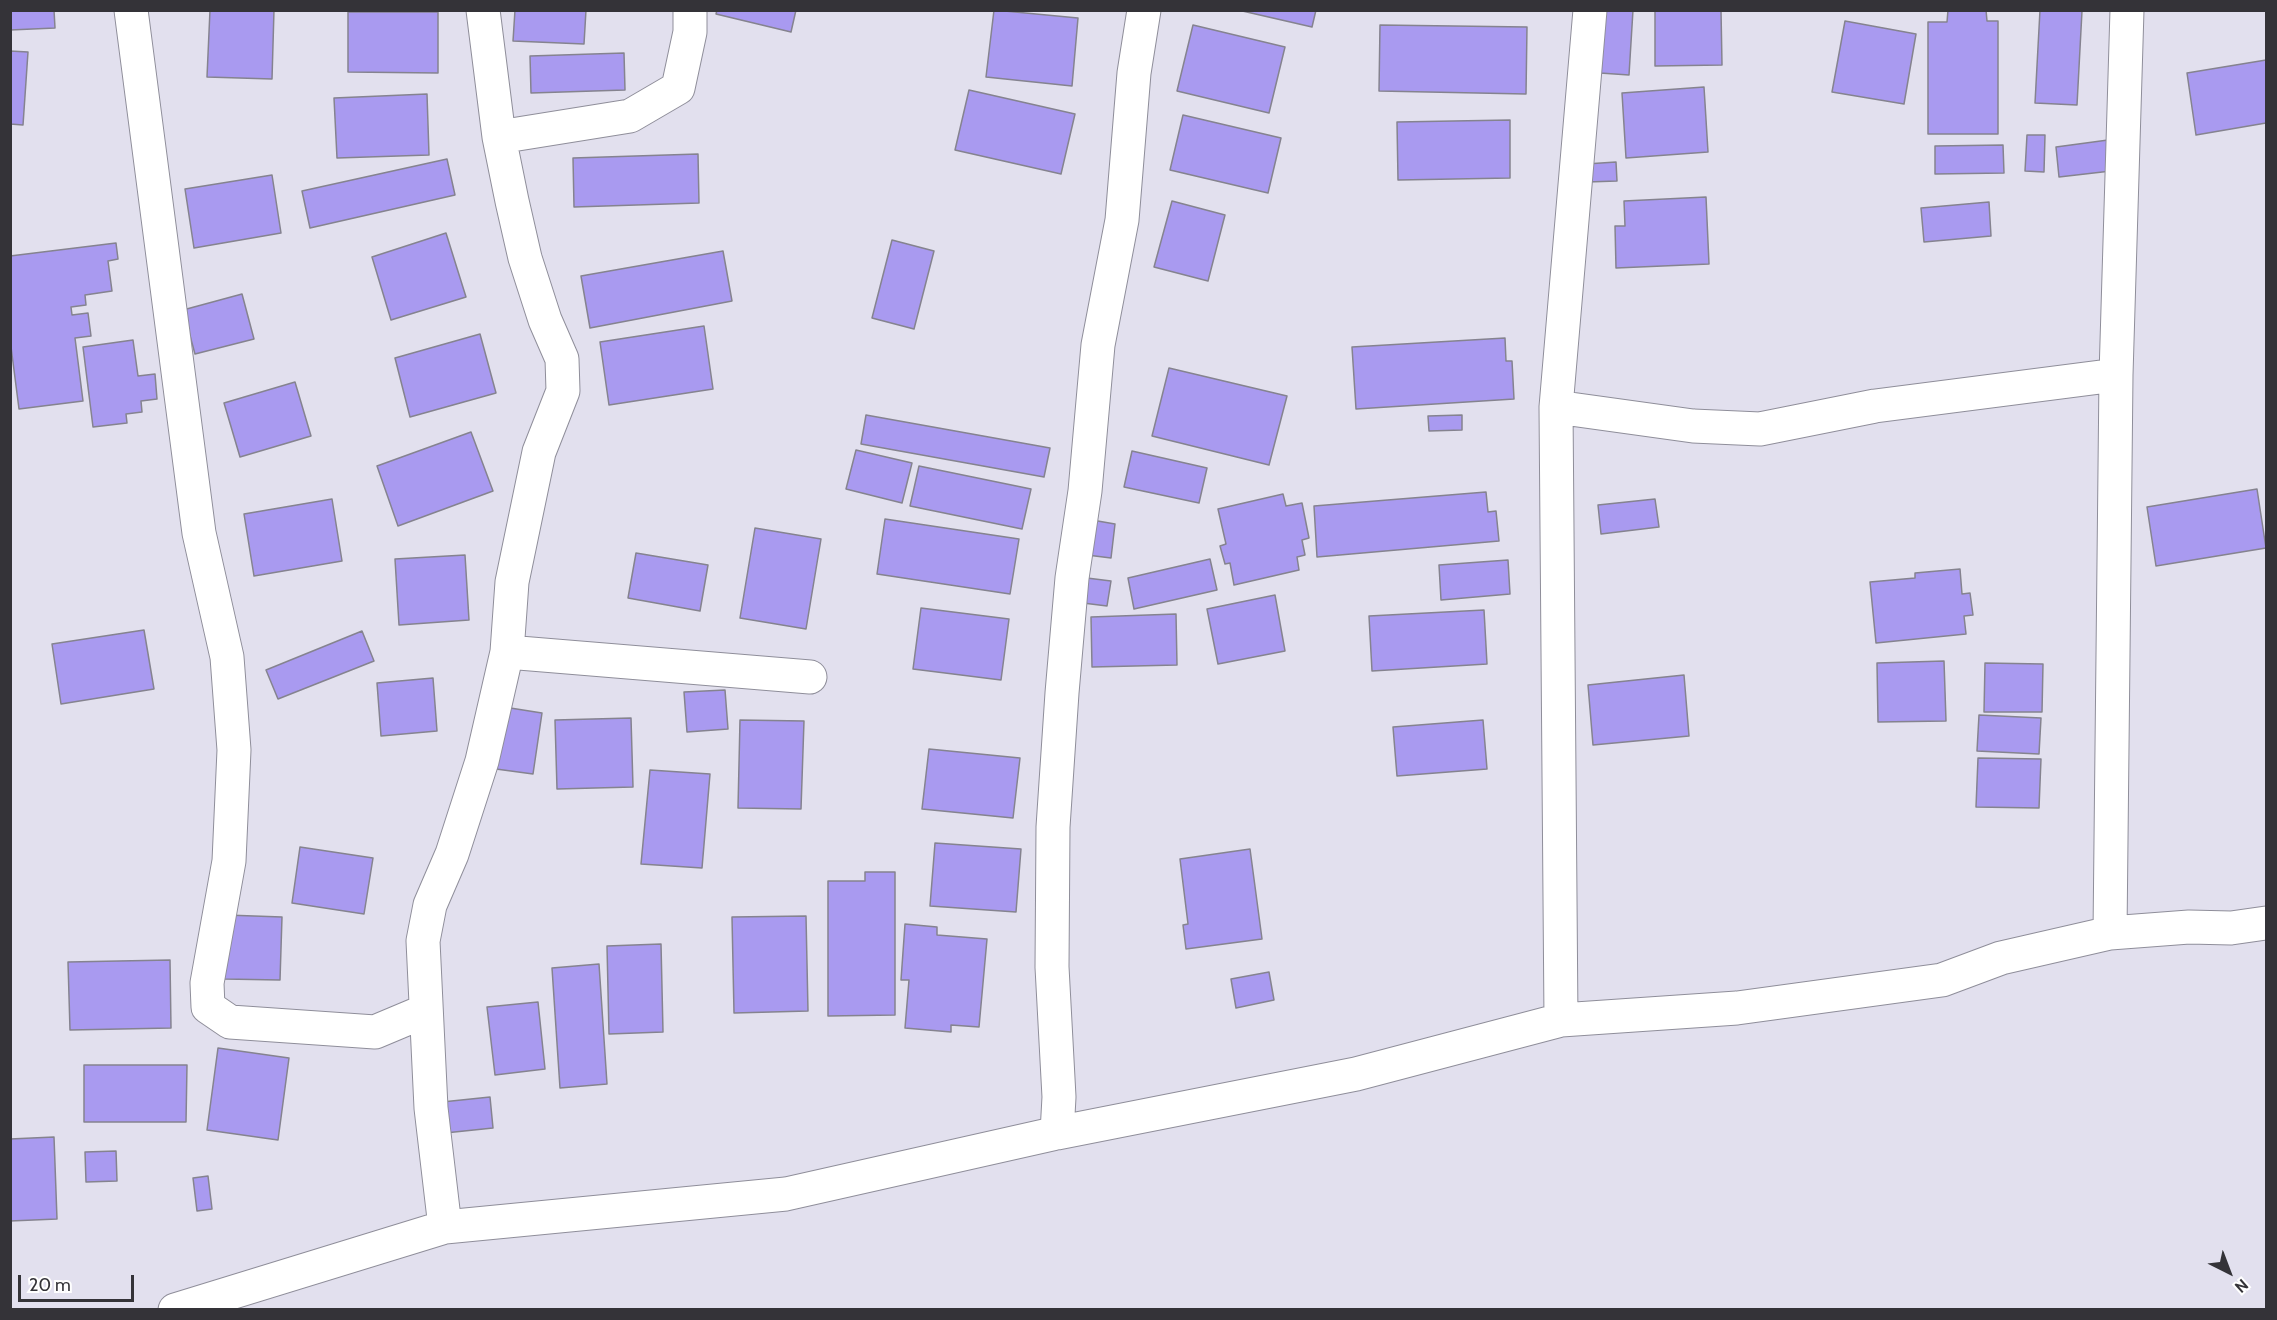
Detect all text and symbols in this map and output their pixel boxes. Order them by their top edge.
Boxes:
north arrow [2199,1242,2259,1302]
scale bar [21,1263,136,1301]
text: 20 m [29,1274,71,1296]
text: N [2231,1275,2252,1297]

